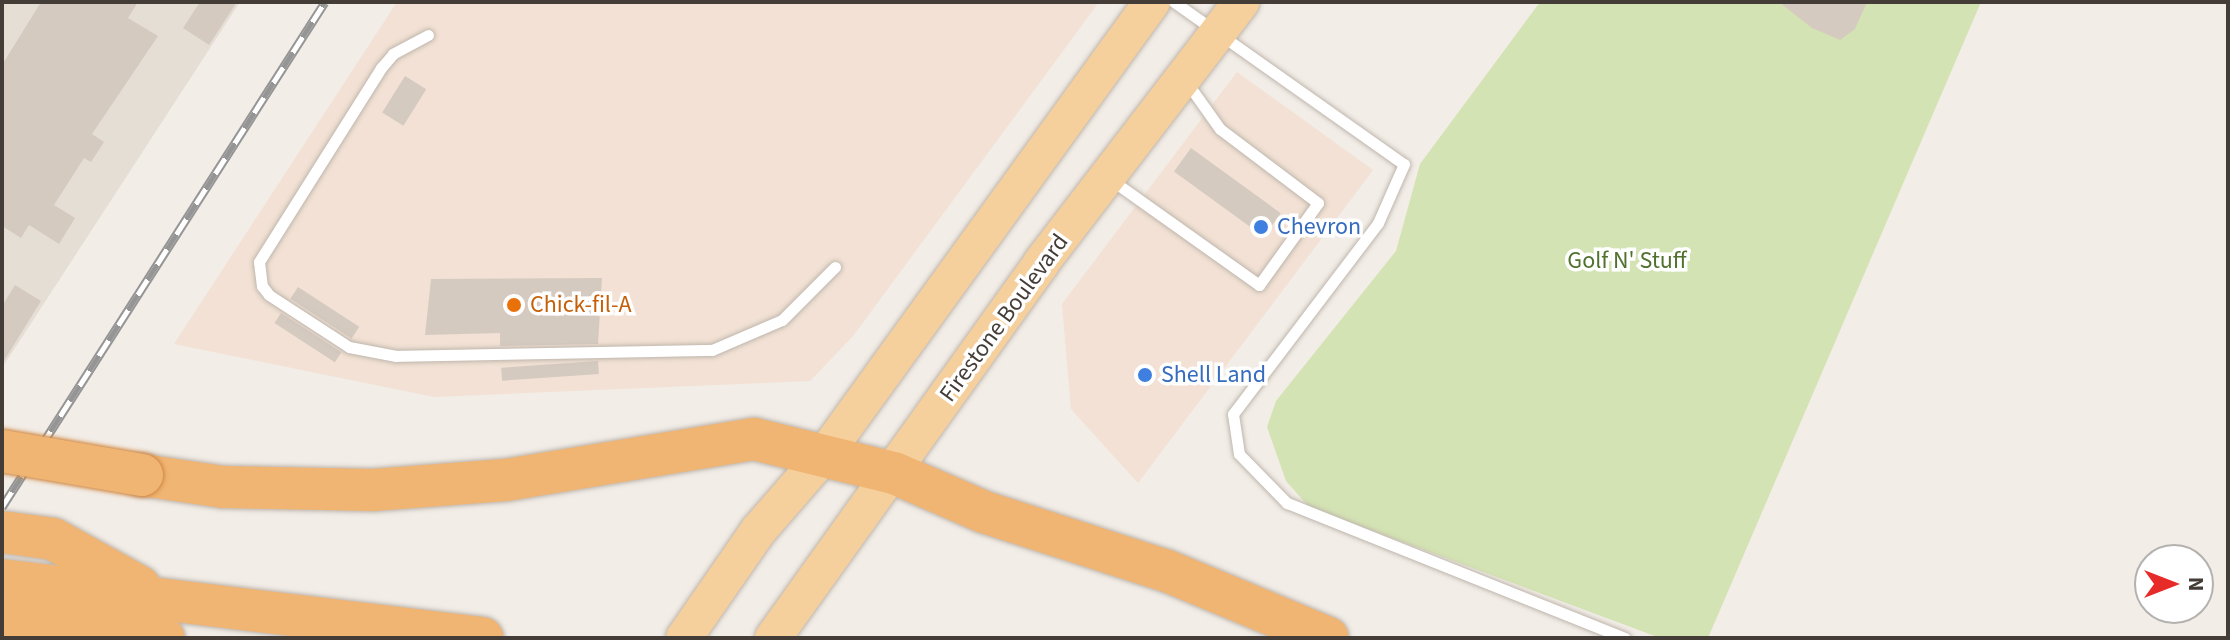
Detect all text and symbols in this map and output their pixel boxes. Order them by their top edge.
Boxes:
place label: Chevron [1277,213,1361,241]
marker: Chevron [1252,218,1270,236]
street label: Firestone Boulevard [933,228,1075,408]
park label: Golf N' Stuff [1567,247,1687,275]
place label: Chick-fil-A [530,291,631,319]
marker: Chick-fil-A [505,296,523,314]
place label: Shell Land [1161,361,1266,389]
marker: Shell Land [1136,366,1154,384]
north arrow [2134,544,2214,624]
text: N [2180,577,2212,591]

